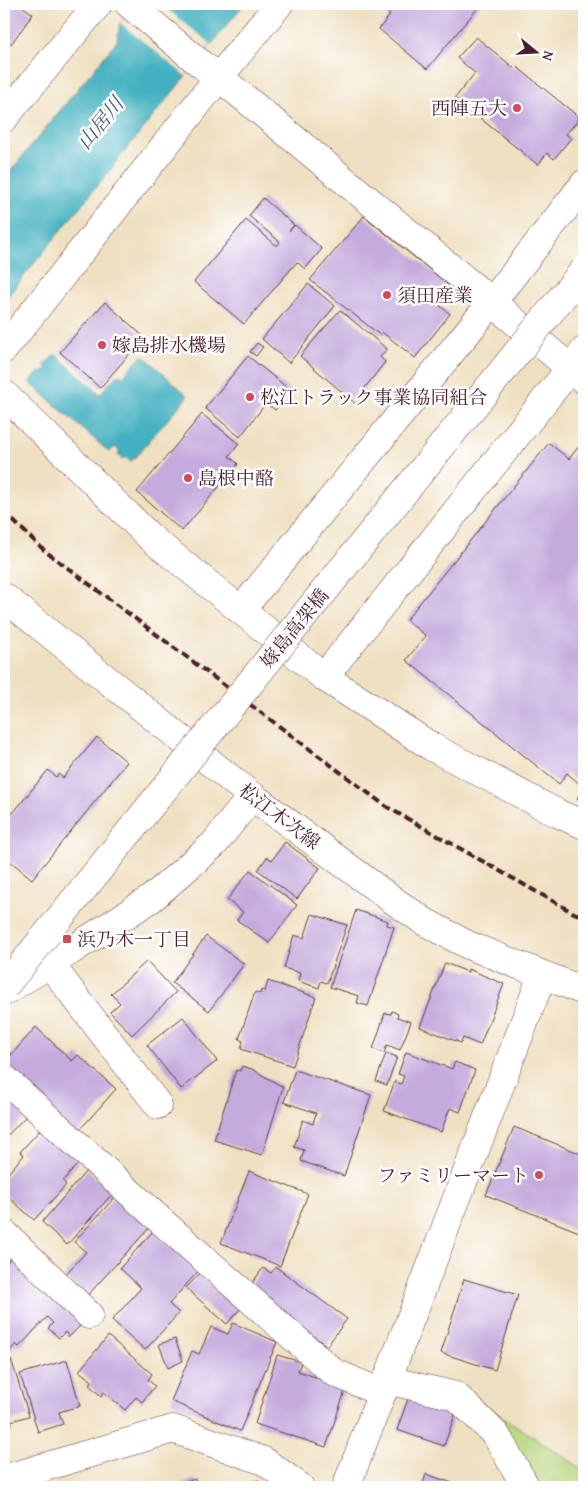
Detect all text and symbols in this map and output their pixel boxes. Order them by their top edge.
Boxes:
north arrow [510,28,560,78]
text: N [537,48,559,64]
water label: 山居川 [69,89,131,155]
place label: 西陣五大 [431,94,507,122]
marker: 西陣五大 [511,102,523,114]
place label: 須田産業 [397,281,473,309]
marker: 須田産業 [381,289,393,301]
place label: 嫁島排水機場 [112,331,226,359]
marker: 嫁島排水機場 [96,339,108,351]
place label: 松江トラック事業協同組合 [260,383,488,411]
marker: 松江トラック事業協同組合 [244,391,256,403]
place label: 島根中酪 [198,464,274,492]
marker: 島根中酪 [182,472,194,484]
street label: 嫁島高架橋 [253,582,335,674]
street label: 松江木次線 [234,776,326,856]
place label: 浜乃木一丁目 [77,925,191,953]
marker: 浜乃木一丁目 [61,933,73,945]
place label: ファミリーマート [377,1161,529,1189]
marker: ファミリーマート [533,1169,545,1181]

